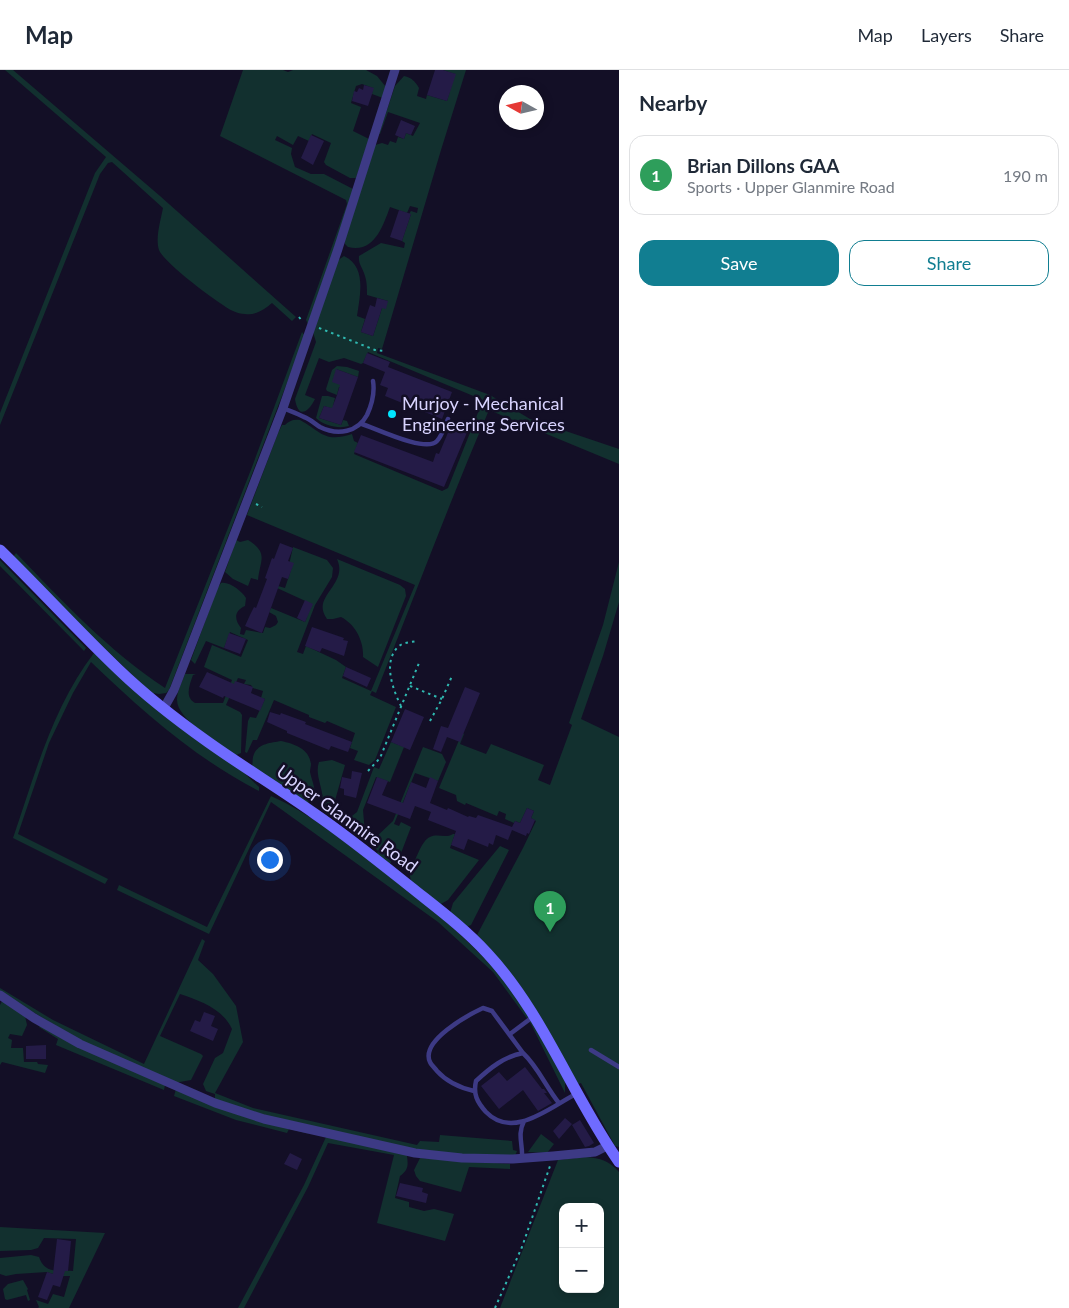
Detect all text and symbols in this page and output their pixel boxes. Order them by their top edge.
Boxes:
text: Map [25,20,73,49]
text: Map [857,24,893,46]
text: Layers [921,24,972,46]
text: Share [1000,24,1044,46]
north arrow [499,85,544,130]
text: Nearby [639,90,707,115]
text: Brian Dillons GAA [687,154,839,177]
text: 1 [651,166,661,185]
text: 190 m [1003,166,1048,185]
text: Sports · Upper Glanmire Road [687,177,895,196]
button: Save [639,240,839,286]
button: Share [849,240,1049,286]
place label: Murjoy - Mechanical Engineering Services [402,392,565,435]
marker: Murjoy - Mechanical Engineering Services [386,408,398,420]
street label: Upper Glanmire Road [273,760,422,877]
your location [257,847,283,873]
pin: 1 [534,891,566,932]
map controls [559,1203,604,1293]
button: + [559,1203,604,1248]
button: − [559,1248,604,1293]

